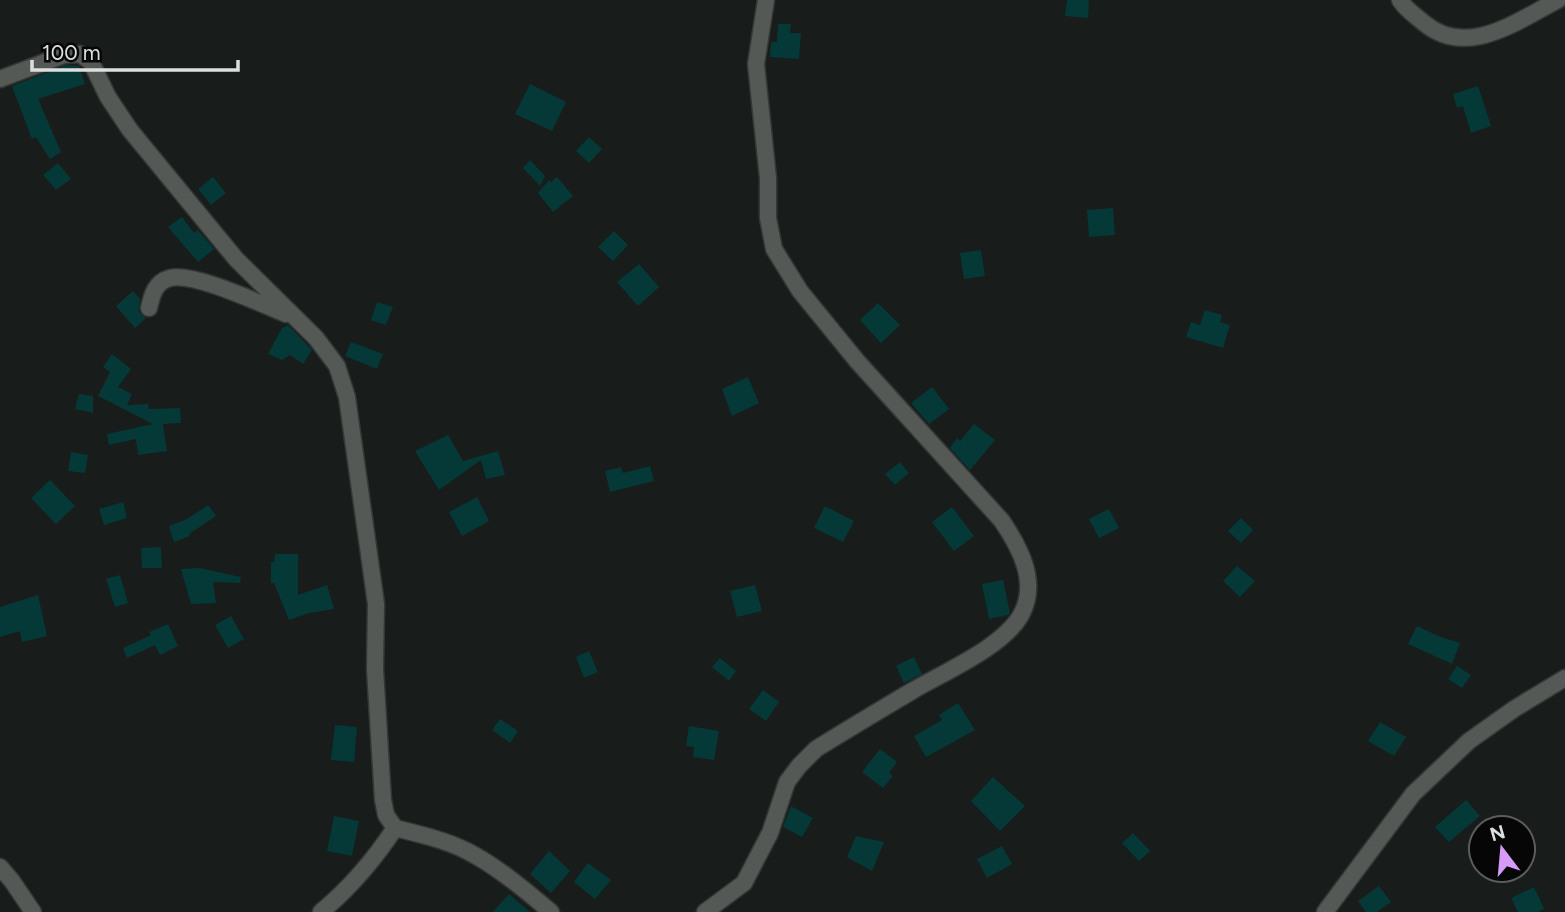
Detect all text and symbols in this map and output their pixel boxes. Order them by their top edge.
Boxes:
scale bar [32,28,238,72]
text: 100 m [42,40,101,65]
north arrow [1467,814,1537,884]
text: N [1487,820,1508,846]

